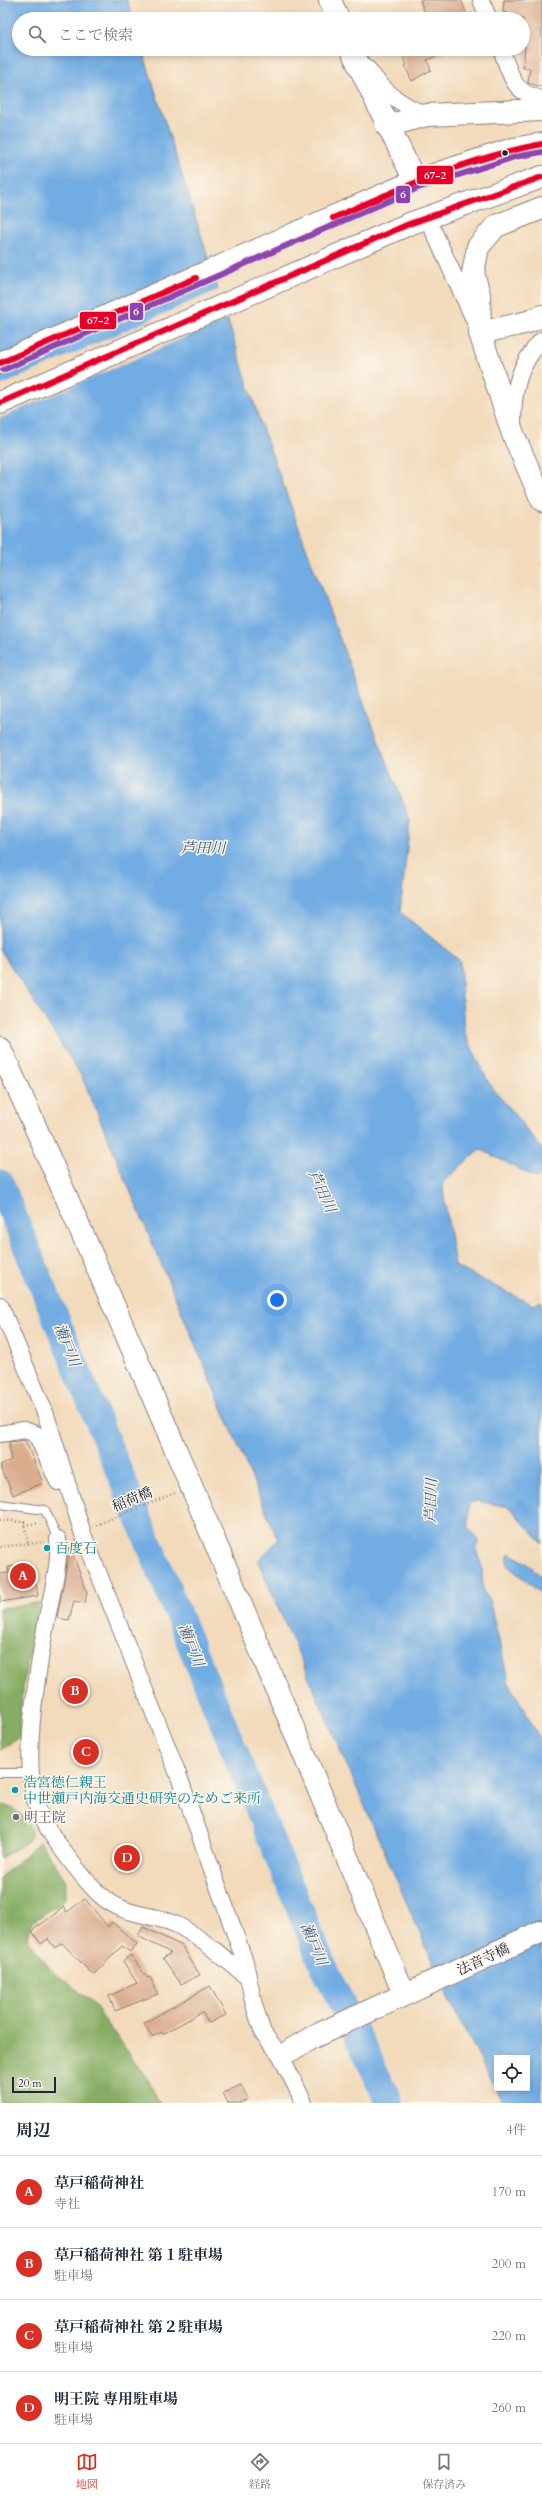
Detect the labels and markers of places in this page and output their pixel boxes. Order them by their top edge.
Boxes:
unlabelled marker [500,148,510,158]
place label: 百度石 [55,1539,97,1558]
marker: 百度石 [42,1543,52,1553]
pin: A [10,1561,36,1591]
pin: B [62,1676,88,1706]
pin: C [73,1737,99,1767]
place label: 浩宮徳仁親王 中世瀬戸内海交通史研究のためご来所 [23,1773,261,1808]
marker: 浩宮徳仁親王 中世瀬戸内海交通史研究のためご来所 [10,1785,20,1795]
place label: 明王院 [24,1808,66,1827]
marker: 明王院 [11,1812,21,1822]
pin: D [114,1843,140,1873]

